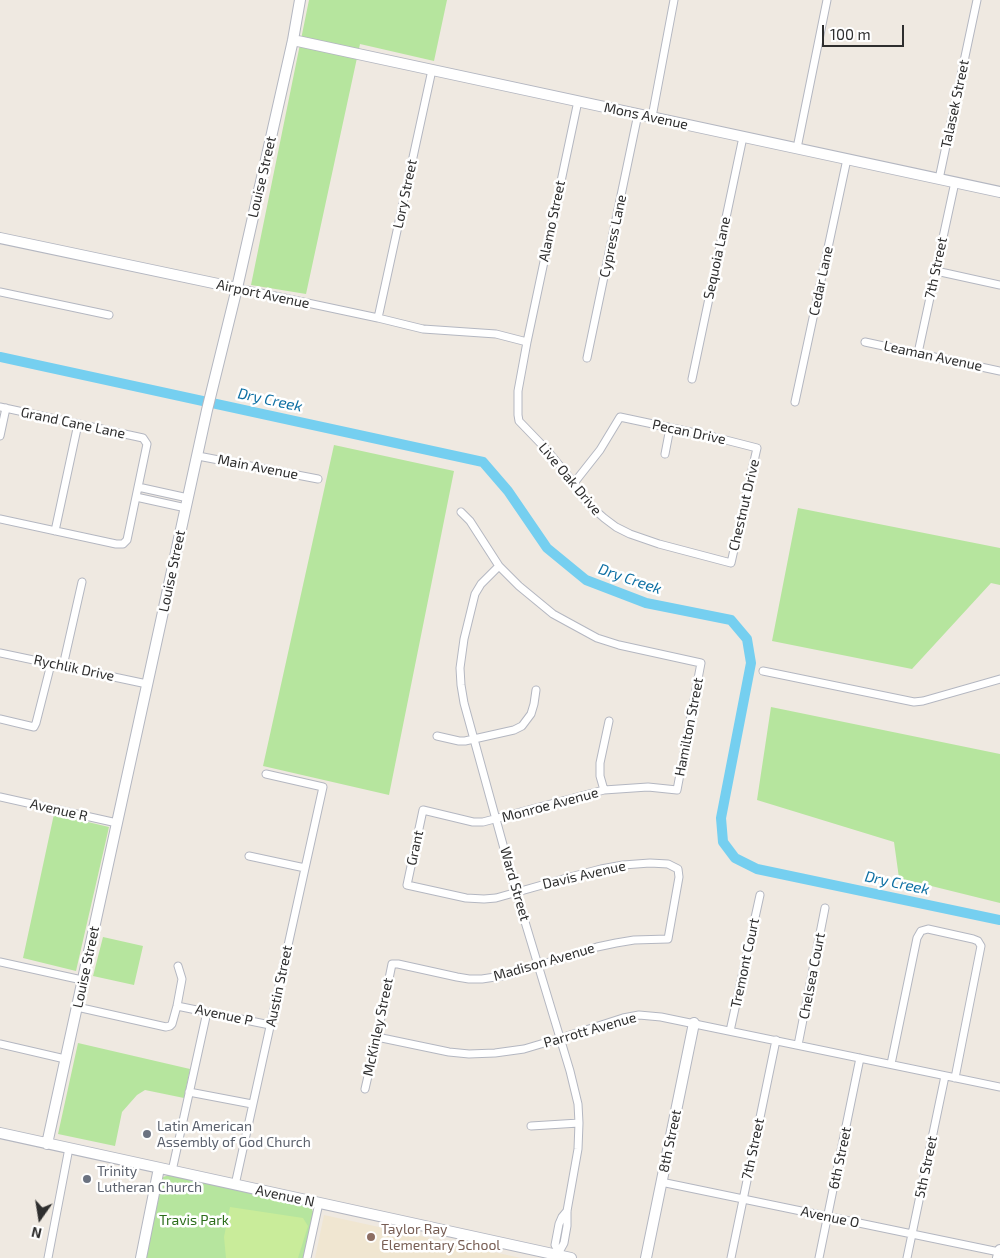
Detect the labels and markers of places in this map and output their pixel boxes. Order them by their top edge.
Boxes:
place label: Latin American Assembly of God Church [157,1118,311,1150]
marker: Latin American Assembly of God Church [141,1128,153,1140]
place label: Trinity Lutheran Church [97,1163,202,1196]
marker: Trinity Lutheran Church [81,1173,93,1185]
place label: Taylor Ray Elementary School [381,1221,500,1254]
marker: Taylor Ray Elementary School [365,1231,377,1243]

